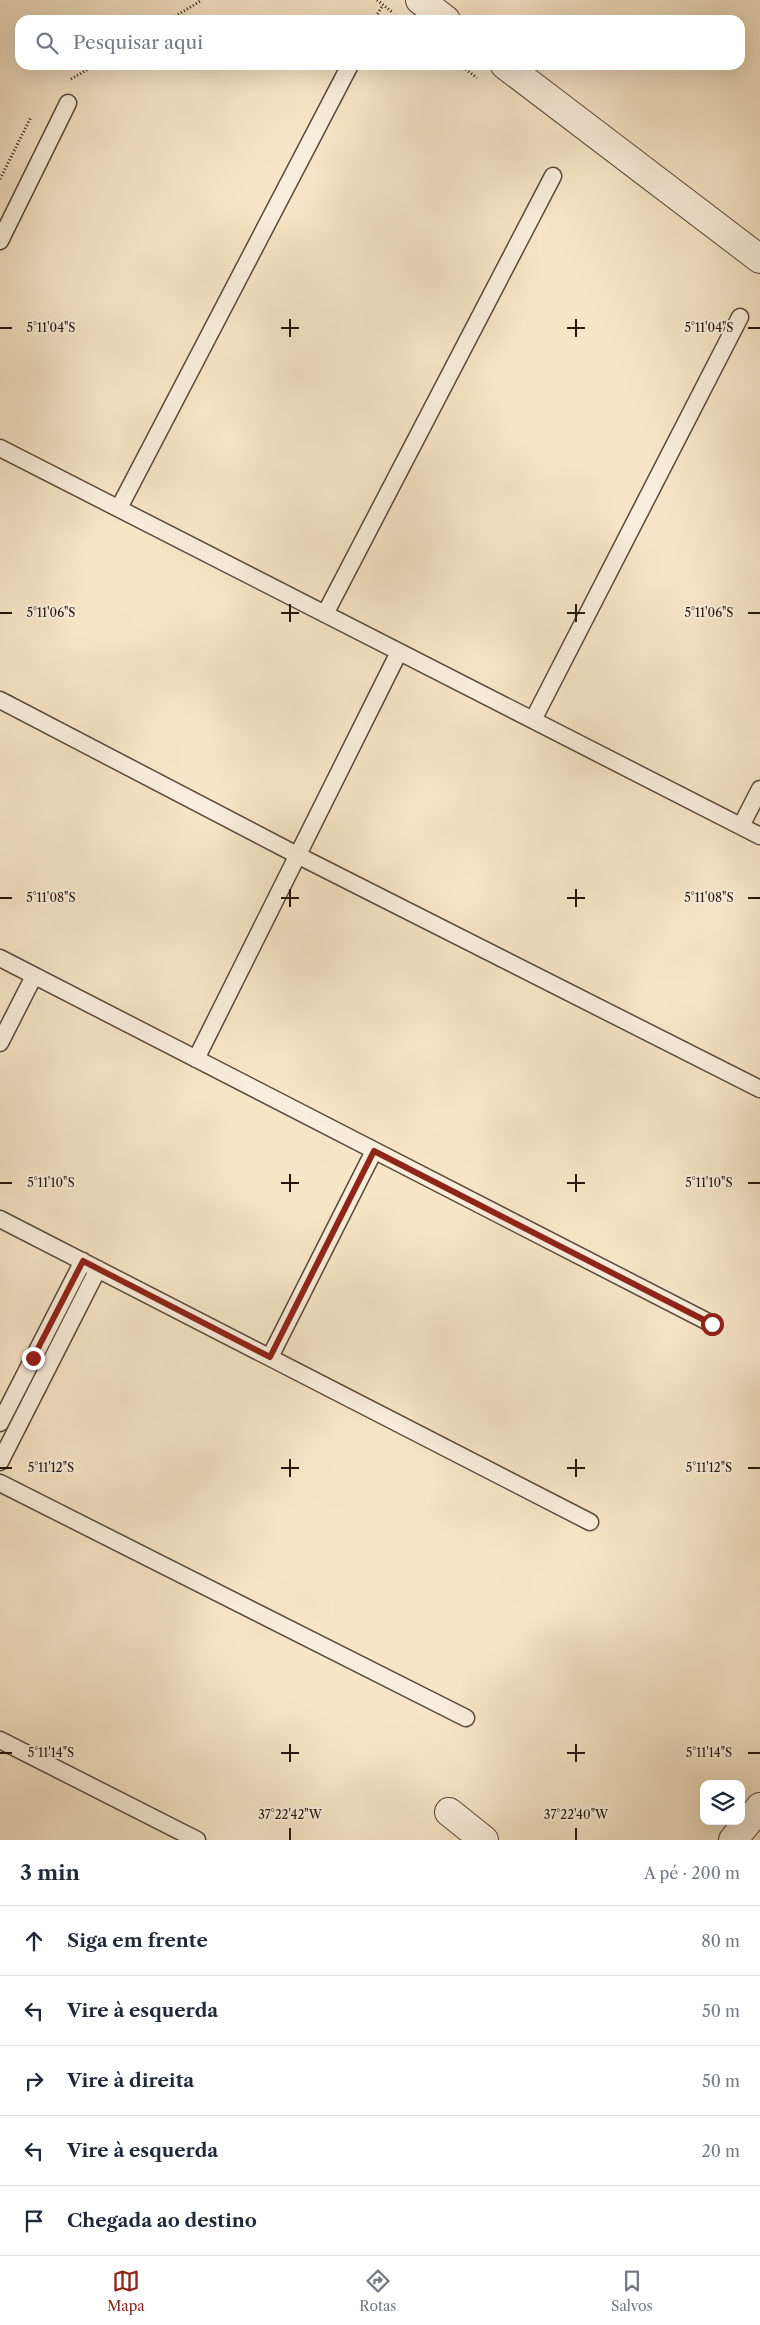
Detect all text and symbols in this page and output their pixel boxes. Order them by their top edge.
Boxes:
search box [15,15,745,70]
icon: search [33,29,61,57]
text: Pesquisar aqui [73,31,203,54]
text: 5°11'04"S [26,320,76,335]
text: 5°11'04"S [684,320,734,335]
text: 5°11'06"S [26,605,76,620]
text: 5°11'06"S [684,605,734,620]
text: 5°11'08"S [26,890,76,905]
text: 5°11'08"S [684,890,734,905]
text: 5°11'10"S [27,1175,75,1190]
text: 5°11'10"S [685,1175,733,1190]
route start [701,1313,724,1336]
route end [22,1347,45,1370]
text: 5°11'12"S [28,1460,74,1475]
text: 5°11'12"S [686,1460,732,1475]
text: 5°11'14"S [28,1745,74,1760]
text: 5°11'14"S [686,1745,732,1760]
map controls [700,1780,745,1825]
button: layers [700,1780,745,1825]
text: 37°22'42"W [258,1807,323,1822]
text: 37°22'40"W [544,1807,609,1822]
text: 3 min [20,1860,80,1885]
text: A pé · 200 m [644,1863,740,1883]
icon: ahead [20,1927,48,1955]
text: Siga em frente [67,1929,208,1952]
text: 80 m [701,1931,740,1951]
icon: left [20,1997,48,2025]
text: Vire à esquerda [67,1999,218,2022]
text: 50 m [702,2001,740,2021]
icon: right [20,2067,48,2095]
text: Vire à direita [67,2069,194,2092]
text: 50 m [702,2071,740,2091]
icon: left [20,2137,48,2165]
text: Vire à esquerda [67,2139,218,2162]
text: 20 m [701,2141,740,2161]
icon: arrive [20,2207,48,2235]
text: Chegada ao destino [67,2209,257,2232]
tab: Mapa [107,2267,145,2315]
tab: Rotas [359,2267,396,2315]
tab: Salvos [611,2267,653,2315]

